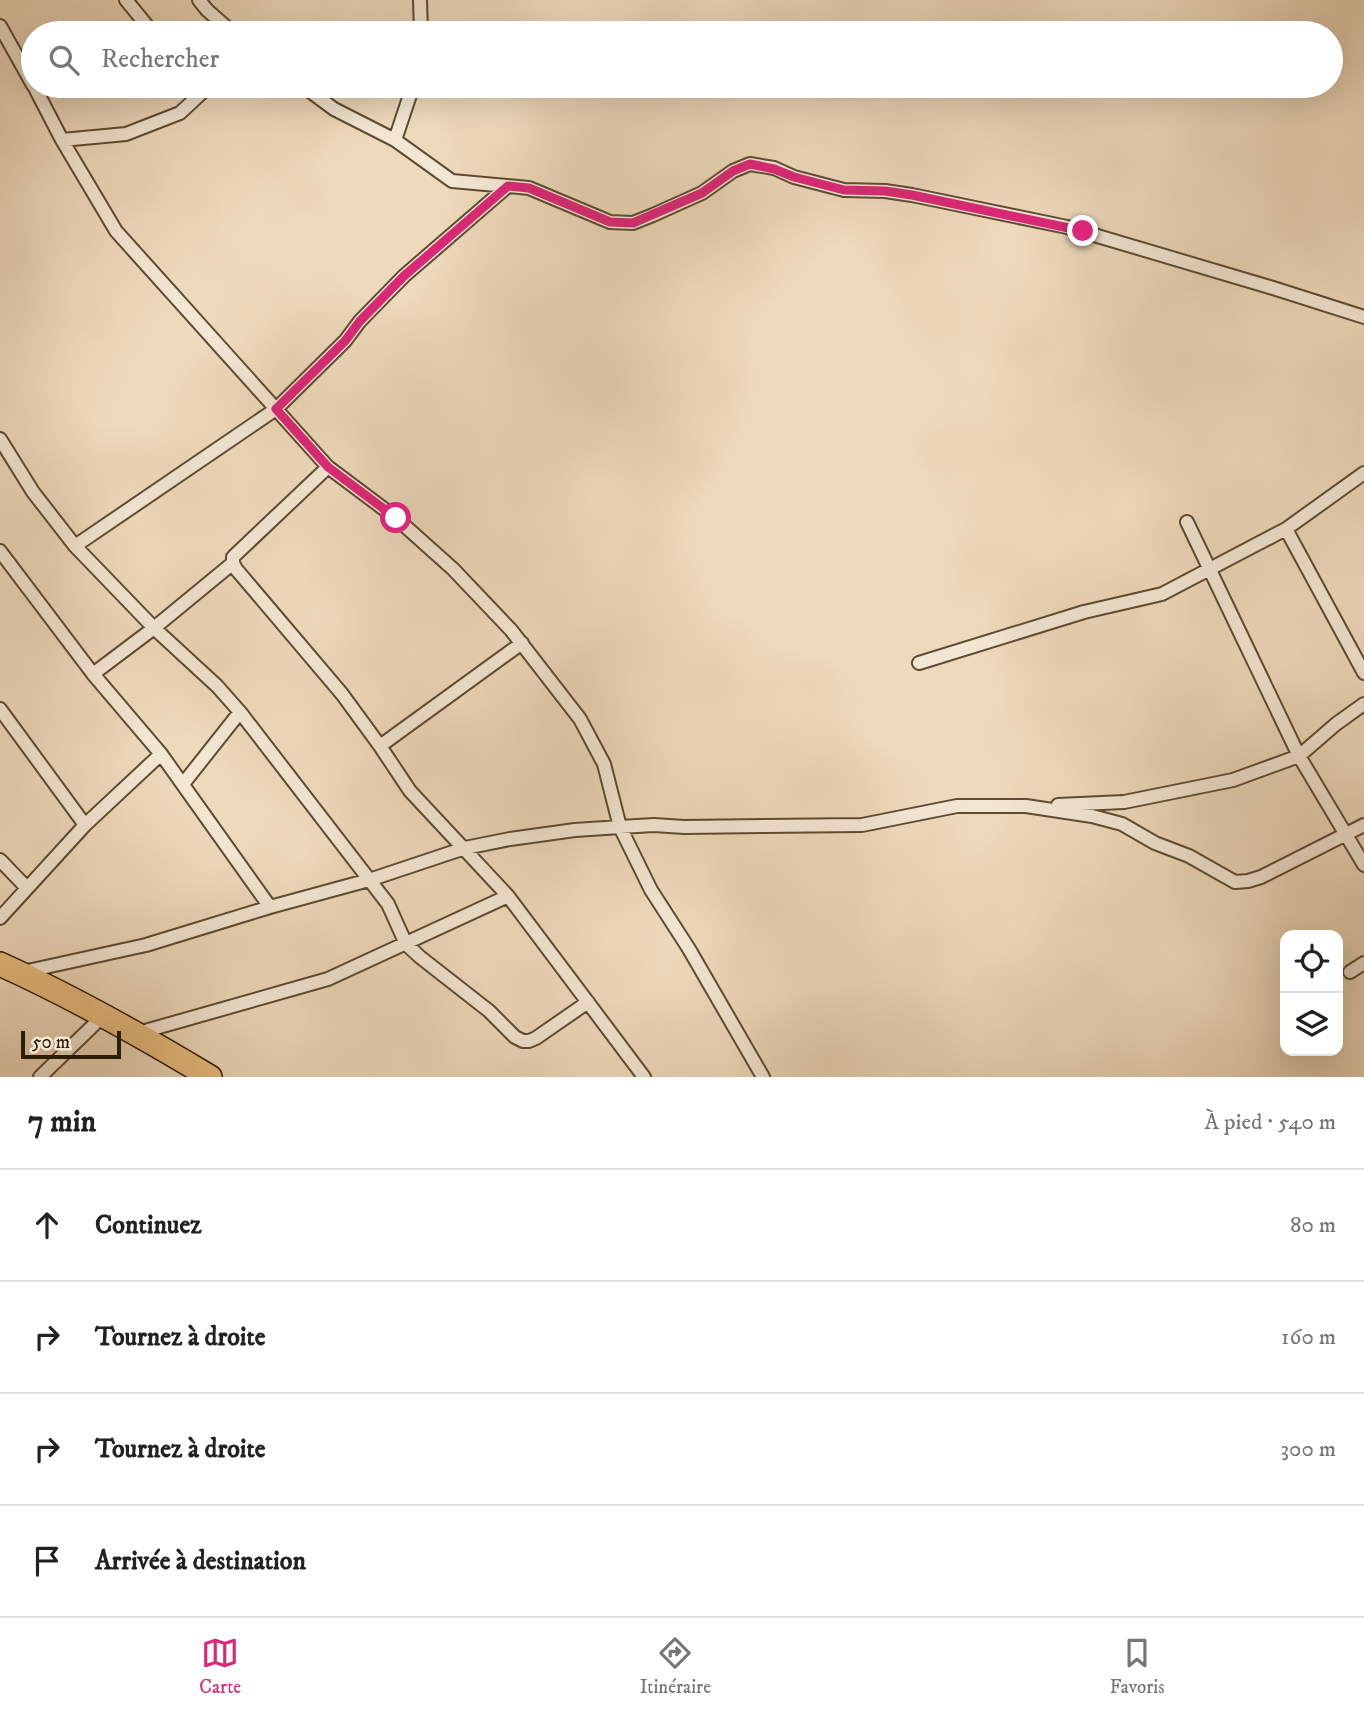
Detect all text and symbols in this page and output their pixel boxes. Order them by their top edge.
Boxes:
search box [21,21,1343,98]
icon: search [45,41,83,79]
text: Rechercher [101,43,219,76]
route end [1067,215,1098,246]
route start [380,502,411,533]
map controls [1280,930,1343,1056]
button: locate [1280,930,1343,993]
button: layers [1280,993,1343,1056]
scale bar [21,1028,121,1060]
text: 50 m [32,1031,70,1054]
text: 7 min [28,1104,96,1141]
text: À pied · 540 m [1205,1108,1336,1137]
icon: ahead [28,1206,66,1244]
text: Continuez [95,1209,201,1242]
text: 80 m [1290,1211,1336,1240]
icon: right [28,1318,66,1356]
text: Tournez à droite [95,1321,266,1354]
text: 160 m [1281,1323,1336,1352]
icon: right [28,1430,66,1468]
text: Tournez à droite [95,1433,266,1466]
text: 300 m [1280,1435,1336,1464]
icon: arrive [28,1542,66,1580]
text: Arrivée à destination [95,1545,306,1578]
tab: Carte [199,1634,241,1699]
tab: Itinéraire [640,1634,711,1699]
tab: Favoris [1110,1634,1165,1699]

